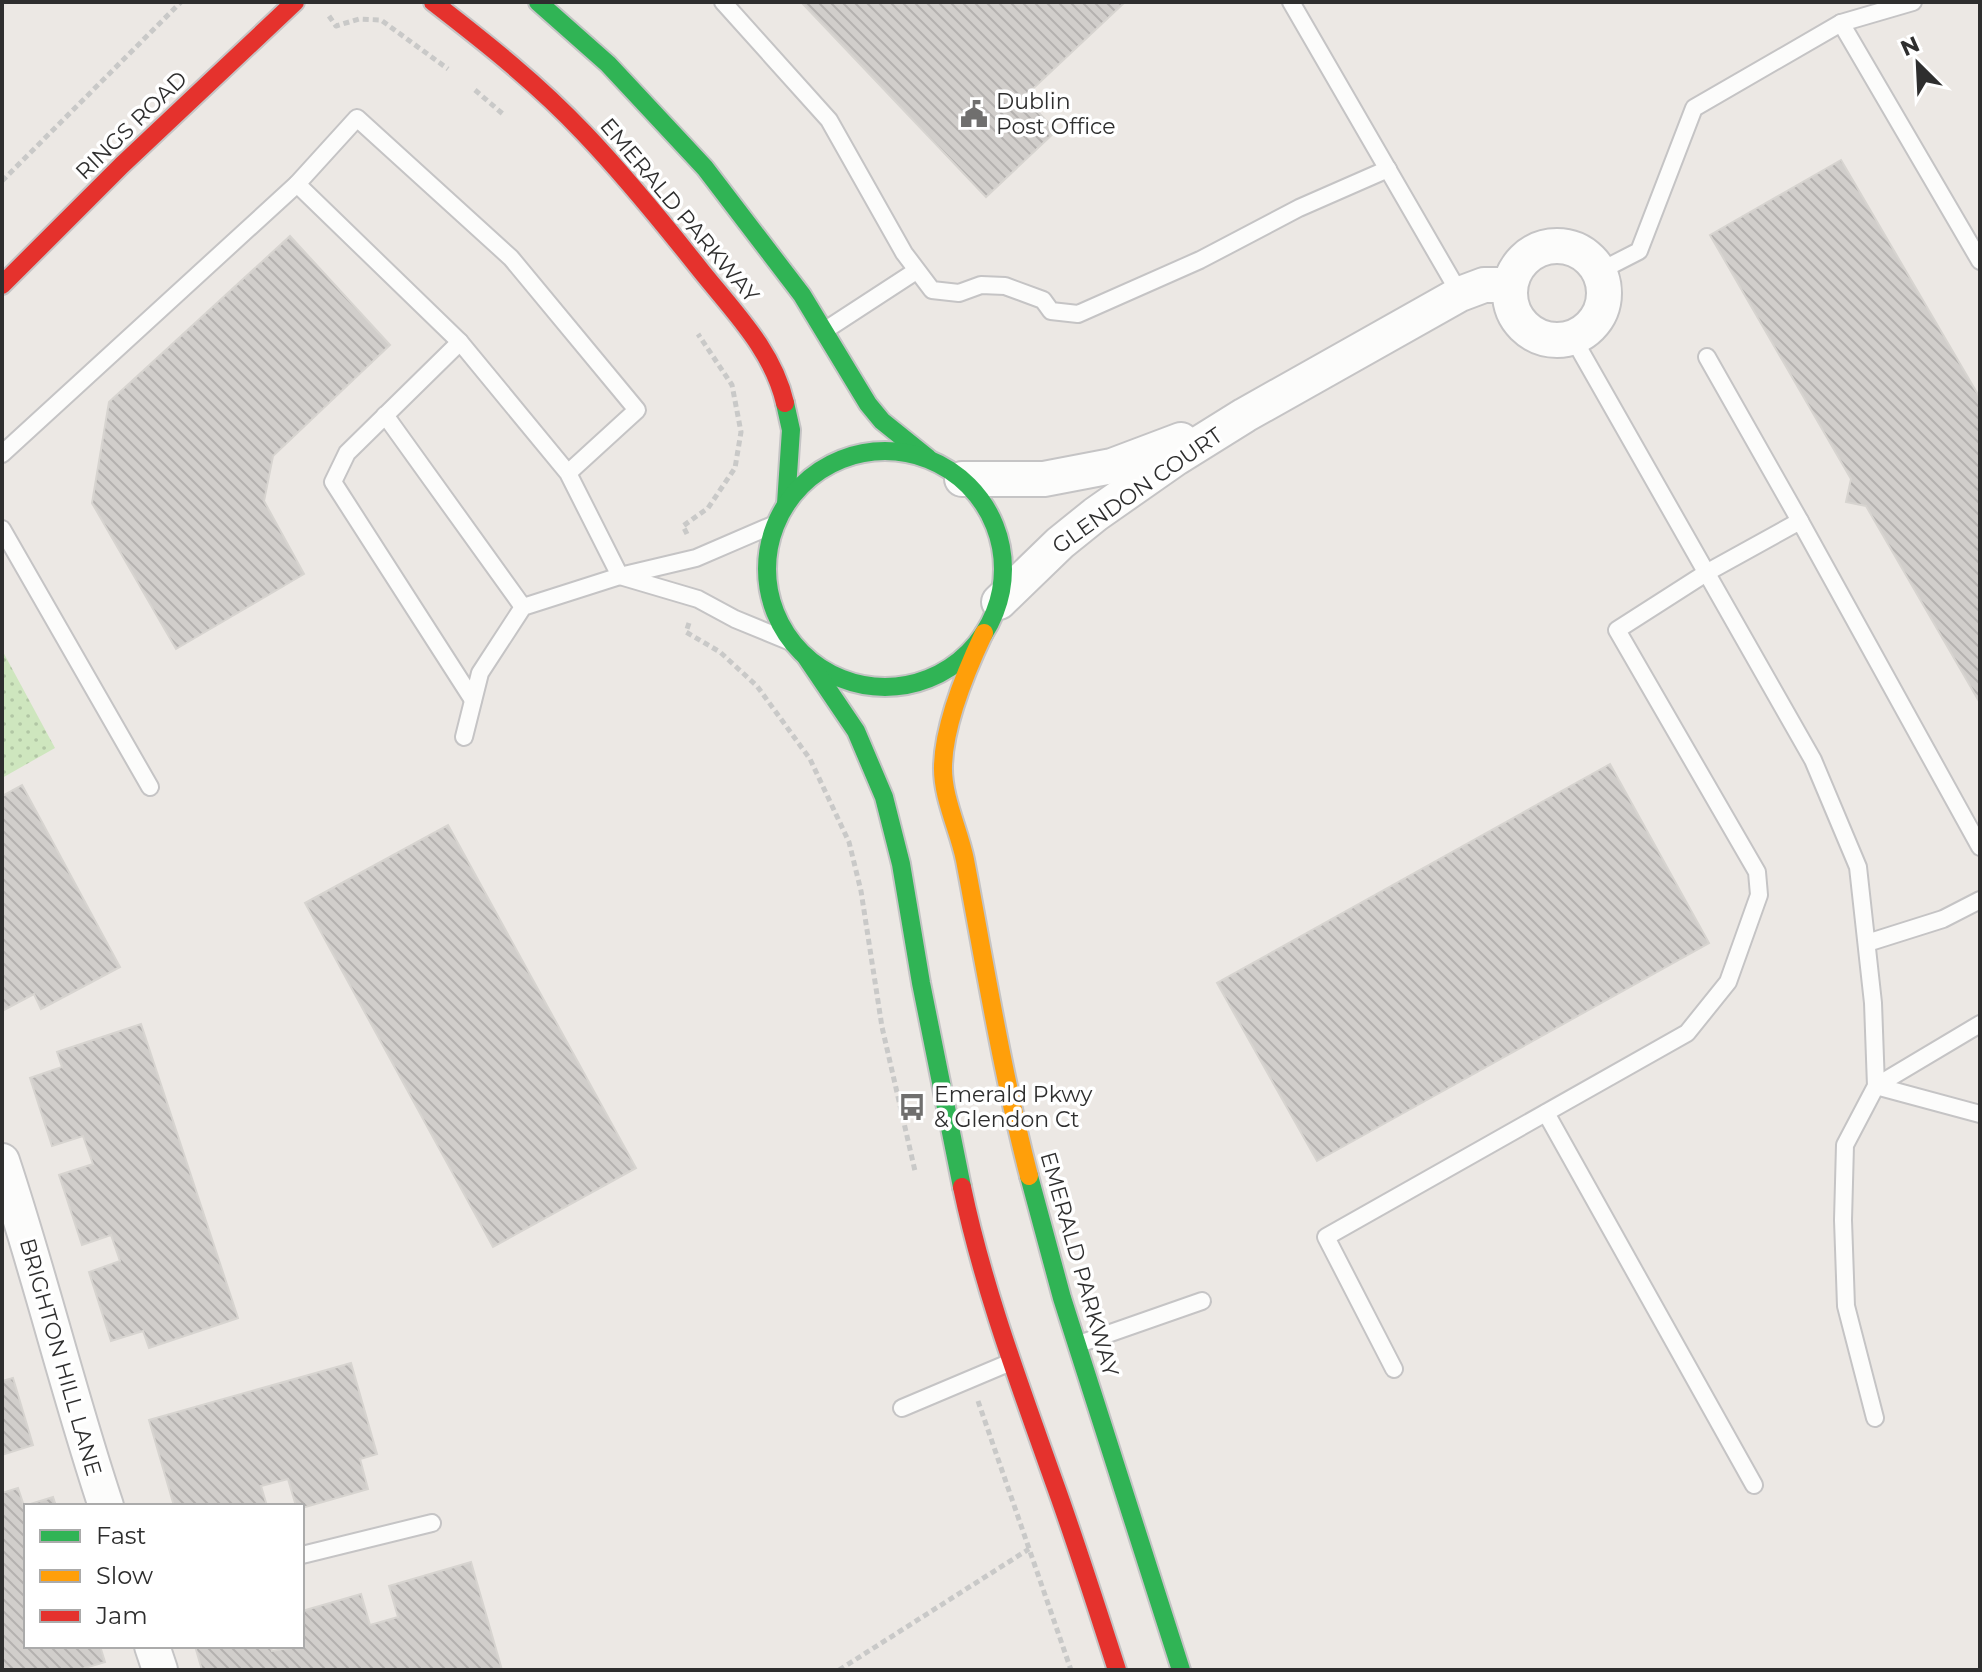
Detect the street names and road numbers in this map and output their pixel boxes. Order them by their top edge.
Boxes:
street label: RINGS ROAD [70,65,193,185]
street label: EMERALD PARKWAY [595,113,765,308]
street label: GLENDON COURT [1047,421,1228,559]
street label: EMERALD PARKWAY [1034,1149,1125,1380]
street label: BRIGHTON HILL LANE [14,1235,107,1479]

